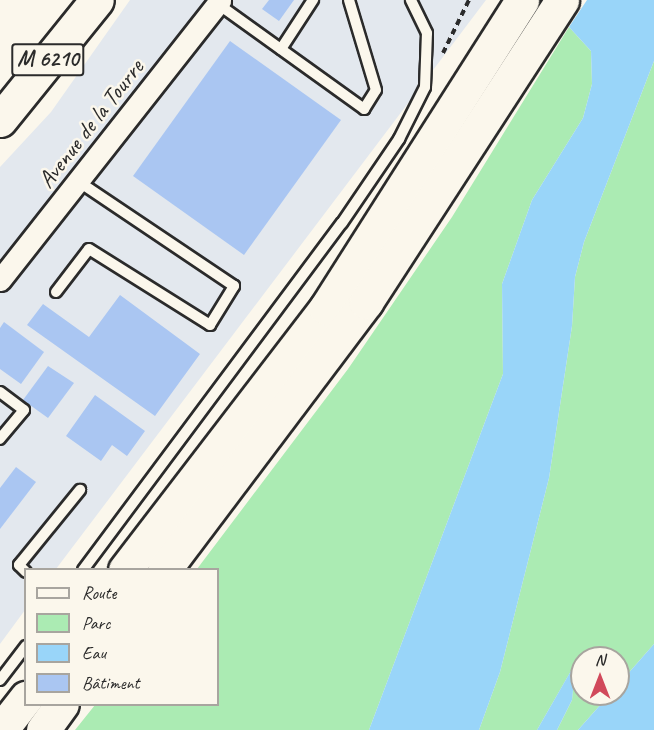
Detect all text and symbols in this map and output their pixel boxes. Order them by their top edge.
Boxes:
road number: M 6210 [10,41,86,79]
street label: Avenue de la Tourre [32,54,150,194]
legend [24,568,219,706]
text: Route [82,582,116,604]
text: Parc [82,612,110,634]
text: Eau [82,642,106,664]
north arrow [570,646,630,706]
text: N [595,650,605,670]
text: Bâtiment [82,672,140,694]

